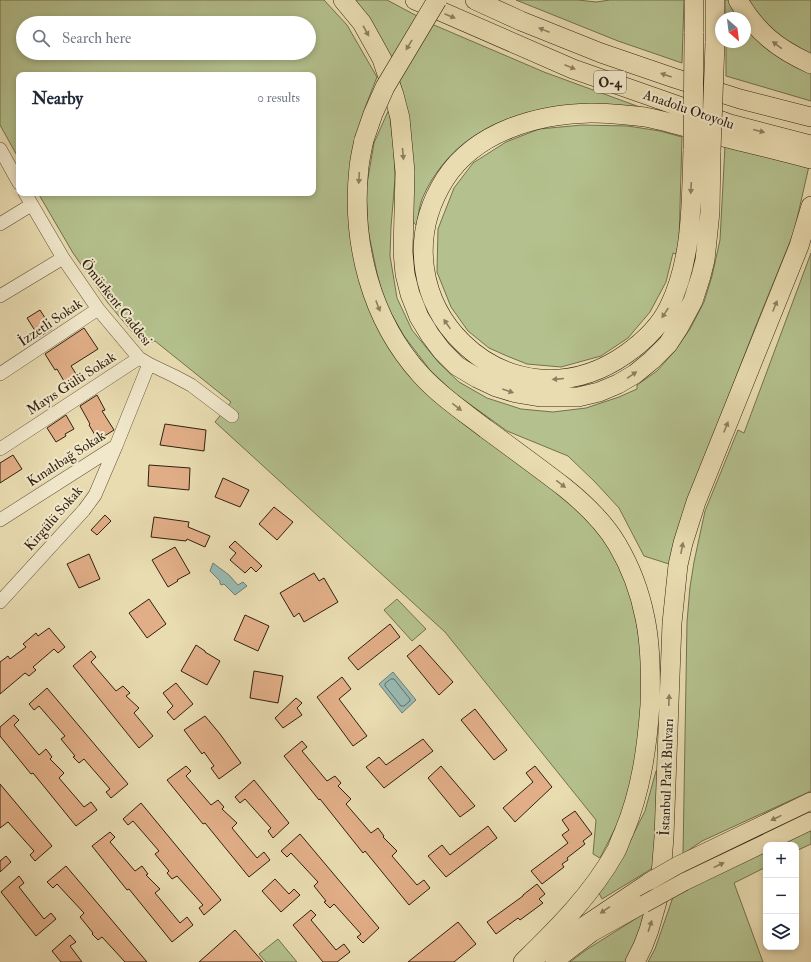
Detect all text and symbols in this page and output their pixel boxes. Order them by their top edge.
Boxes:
north arrow [715,12,751,48]
one-way arrow [445,13,456,19]
search box [16,16,316,60]
one-way arrow [363,26,370,37]
icon: search [30,27,52,49]
one-way arrow [538,27,550,33]
text: Search here [62,29,131,48]
one-way arrow [406,39,413,51]
one-way arrow [772,41,783,49]
one-way arrow [564,65,576,71]
road number: O-4 [594,71,626,93]
one-way arrow [659,72,671,78]
street label: Anadolu Otoyolu [640,86,737,134]
text: Nearby [32,88,83,109]
text: 0 results [257,90,300,106]
one-way arrow [754,128,766,134]
one-way arrow [400,148,407,160]
one-way arrow [355,172,362,184]
one-way arrow [688,182,695,194]
street label: Ömürkent Caddesi [77,255,156,349]
street label: İzzetli Sokak [15,295,86,350]
one-way arrow [375,300,381,312]
one-way arrow [772,300,778,311]
one-way arrow [662,308,669,319]
one-way arrow [443,318,450,330]
street label: Mayıs Gülü Sokak [23,348,120,419]
one-way arrow [627,371,638,379]
one-way arrow [552,375,564,382]
one-way arrow [502,388,514,394]
one-way arrow [451,403,462,411]
one-way arrow [724,420,730,432]
street label: Kınalıbağ Sokak [24,427,109,490]
one-way arrow [555,480,566,489]
street label: Kirgülü Sokak [21,482,86,554]
one-way arrow [679,542,685,555]
one-way arrow [666,693,672,706]
street label: İstanbul Park Bulvarı [656,718,677,836]
one-way arrow [770,815,782,821]
map controls [763,842,799,950]
button: + [763,842,799,878]
one-way arrow [714,862,725,868]
button: − [763,878,799,914]
one-way arrow [600,906,611,914]
button: layers [763,914,799,950]
one-way arrow [647,920,653,932]

